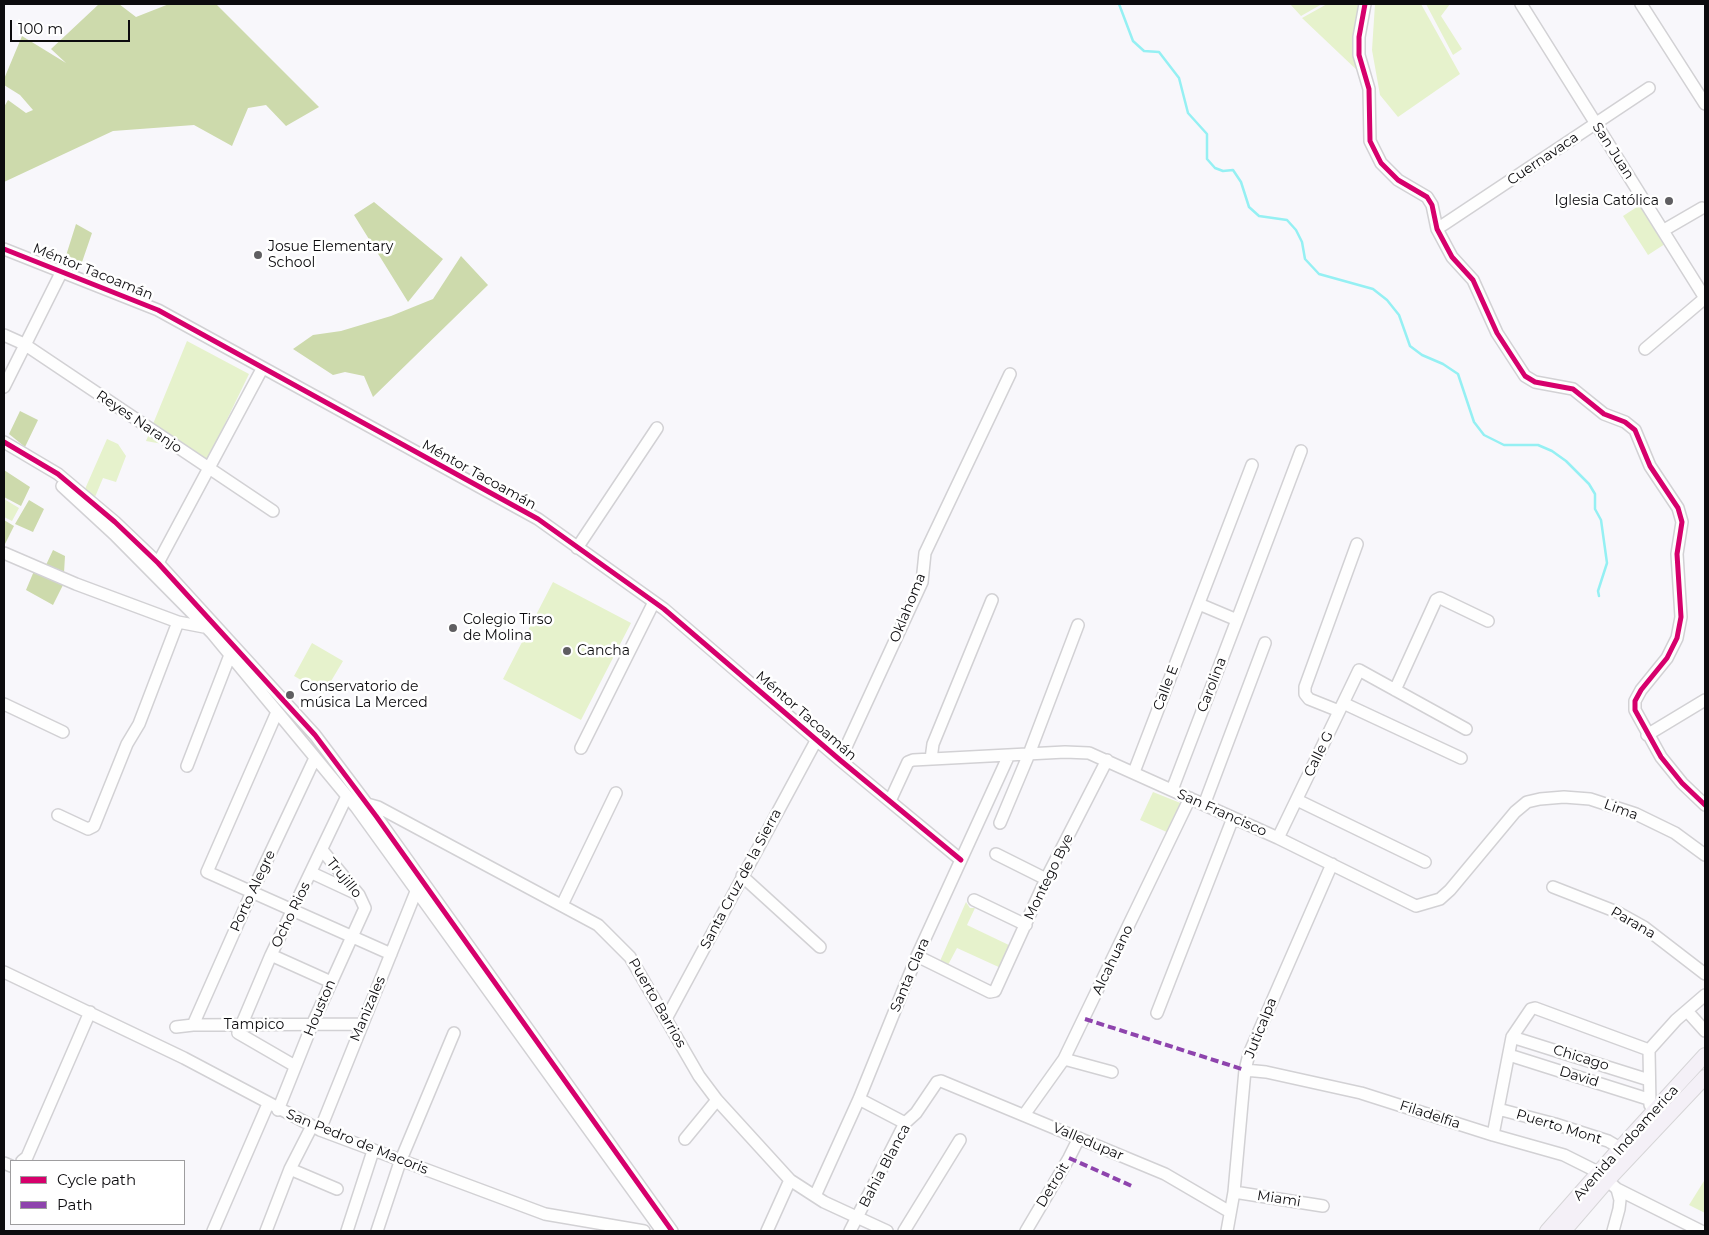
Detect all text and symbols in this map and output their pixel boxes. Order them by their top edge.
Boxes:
scale bar [12,10,132,42]
text: 100 m [18,19,63,38]
street label: San Juan [1588,120,1638,182]
street label: Cuernavaca [1504,129,1582,189]
place label: Iglesia Católica [1554,193,1659,209]
marker: Iglesia Católica [1663,195,1675,207]
place label: Josue Elementary School [268,239,393,272]
street label: Méntor Tacoamán [31,240,155,304]
marker: Josue Elementary School [252,249,264,261]
street label: Reyes Naranjo [93,387,185,457]
street label: Méntor Tacoamán [419,437,539,513]
street label: Oklahoma [886,571,930,645]
place label: Colegio Tirso de Molina [463,612,552,644]
marker: Colegio Tirso de Molina [447,622,459,634]
place label: Cancha [577,643,630,659]
marker: Cancha [561,645,573,657]
street label: Carolina [1194,655,1230,715]
street label: Calle E [1150,663,1182,713]
street label: Méntor Tacoamán [752,668,860,764]
place label: Conservatorio de música La Merced [300,679,428,712]
marker: Conservatorio de música La Merced [284,689,296,701]
street label: Calle G [1301,728,1337,780]
street label: San Francisco [1175,786,1269,840]
street label: Lima [1602,796,1640,824]
street label: Santa Cruz de la Sierra [697,806,785,952]
street label: Montego Bye [1021,831,1077,923]
street label: Porto Alegre [227,848,279,934]
street label: Trujillo [323,855,365,901]
street label: Ocho Rios [268,879,314,951]
street label: Parana [1608,903,1658,943]
street label: Alcahuano [1089,922,1137,998]
street label: Santa Clara [887,935,933,1015]
street label: Puerto Barrios [625,955,689,1051]
street label: Manizales [347,974,389,1044]
street label: Houston [301,977,339,1039]
street label: Juticalpa [1241,995,1281,1061]
street label: Tampico [224,1017,284,1033]
street label: Chicago [1551,1042,1611,1074]
street label: David [1557,1063,1601,1091]
street label: Avenida Indoamerica [1570,1082,1682,1204]
street label: Filadelfia [1397,1097,1463,1133]
street label: San Pedro de Macoris [284,1106,430,1178]
street label: Puerto Mont [1514,1106,1604,1148]
street label: Valledupar [1050,1120,1126,1164]
street label: Bahia Blanca [856,1121,914,1211]
legend [10,1160,185,1225]
street label: Detroit [1033,1160,1073,1210]
text: Cycle path [57,1170,136,1189]
street label: Miami [1256,1187,1302,1211]
text: Path [57,1195,93,1214]

